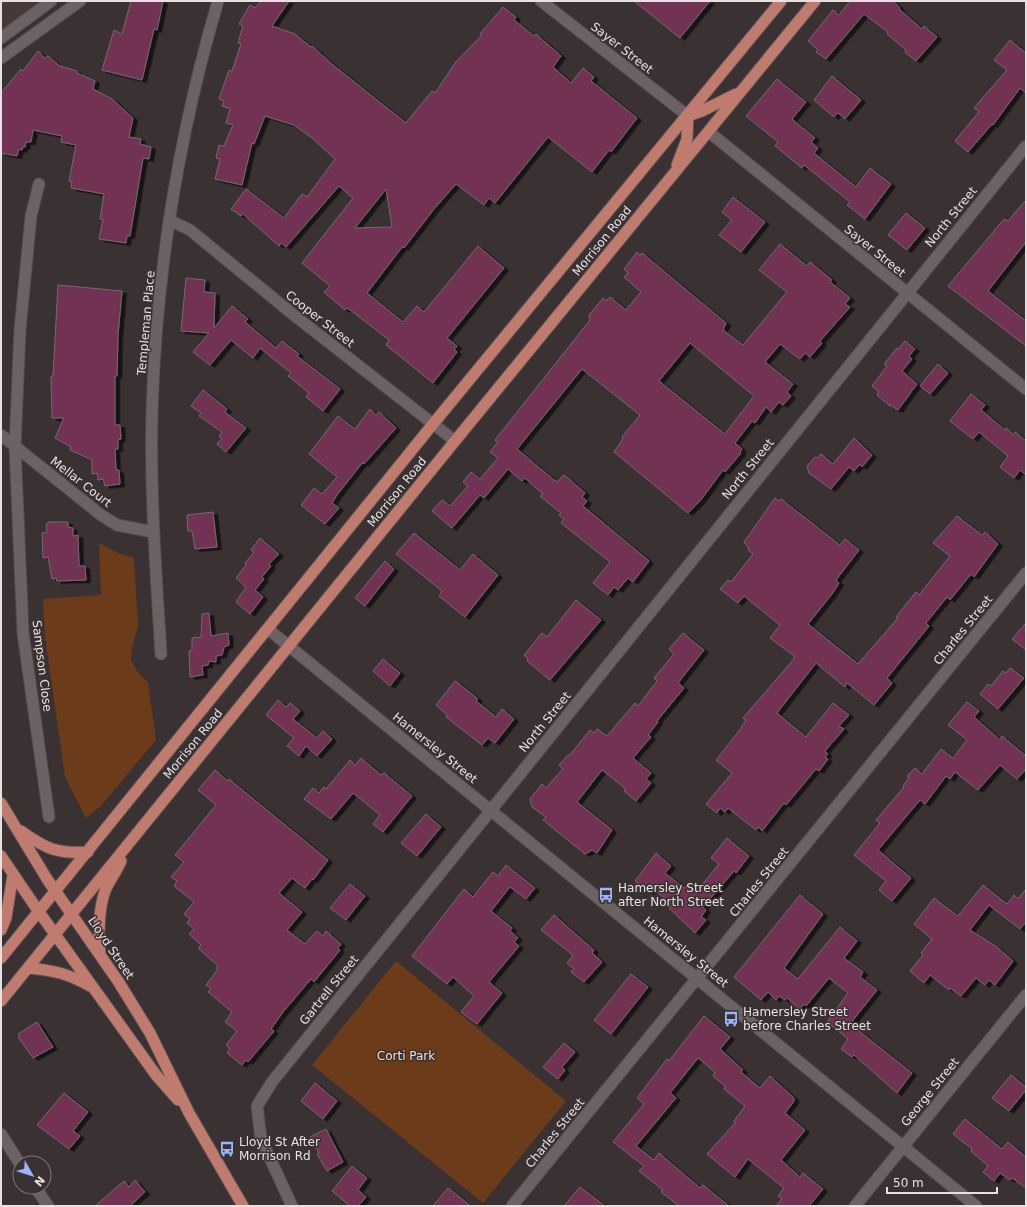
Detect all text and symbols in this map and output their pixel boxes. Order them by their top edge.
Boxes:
street label: Sayer Street [588,19,656,77]
street label: North Street [922,184,980,250]
street label: Morrison Road [570,203,634,279]
street label: Sayer Street [842,222,909,280]
street label: Templeman Place [134,270,158,377]
street label: Cooper Street [283,288,357,350]
street label: North Street [719,436,777,502]
street label: Mellar Court [48,454,114,510]
street label: Morrison Road [365,454,429,530]
street label: Charles Street [931,592,996,668]
street label: Sampson Close [29,619,55,713]
street label: North Street [516,689,574,755]
street label: Morrison Road [161,706,225,782]
street label: Hamersley Street [390,710,480,787]
street label: Charles Street [727,844,792,920]
place label: Hamersley Street after North Street [618,881,724,909]
bus stop icon: Hamersley Street after North Street [597,886,615,904]
street label: Lloyd Street [85,914,137,982]
street label: Hamersley Street [641,914,731,991]
street label: Gartrell Street [297,952,361,1028]
place label: Hamersley Street before Charles Street [743,1005,871,1033]
bus stop icon: Hamersley Street before Charles Street [722,1010,740,1028]
park label: Corti Park [377,1049,435,1063]
street label: George Street [898,1055,962,1129]
street label: Charles Street [523,1095,588,1171]
place label: Lloyd St After Morrison Rd [239,1135,320,1163]
bus stop icon: Lloyd St After Morrison Rd [218,1140,236,1158]
north arrow [12,1155,52,1195]
scale bar [887,1169,997,1195]
text: N [31,1173,47,1189]
text: 50 m [893,1176,924,1190]

